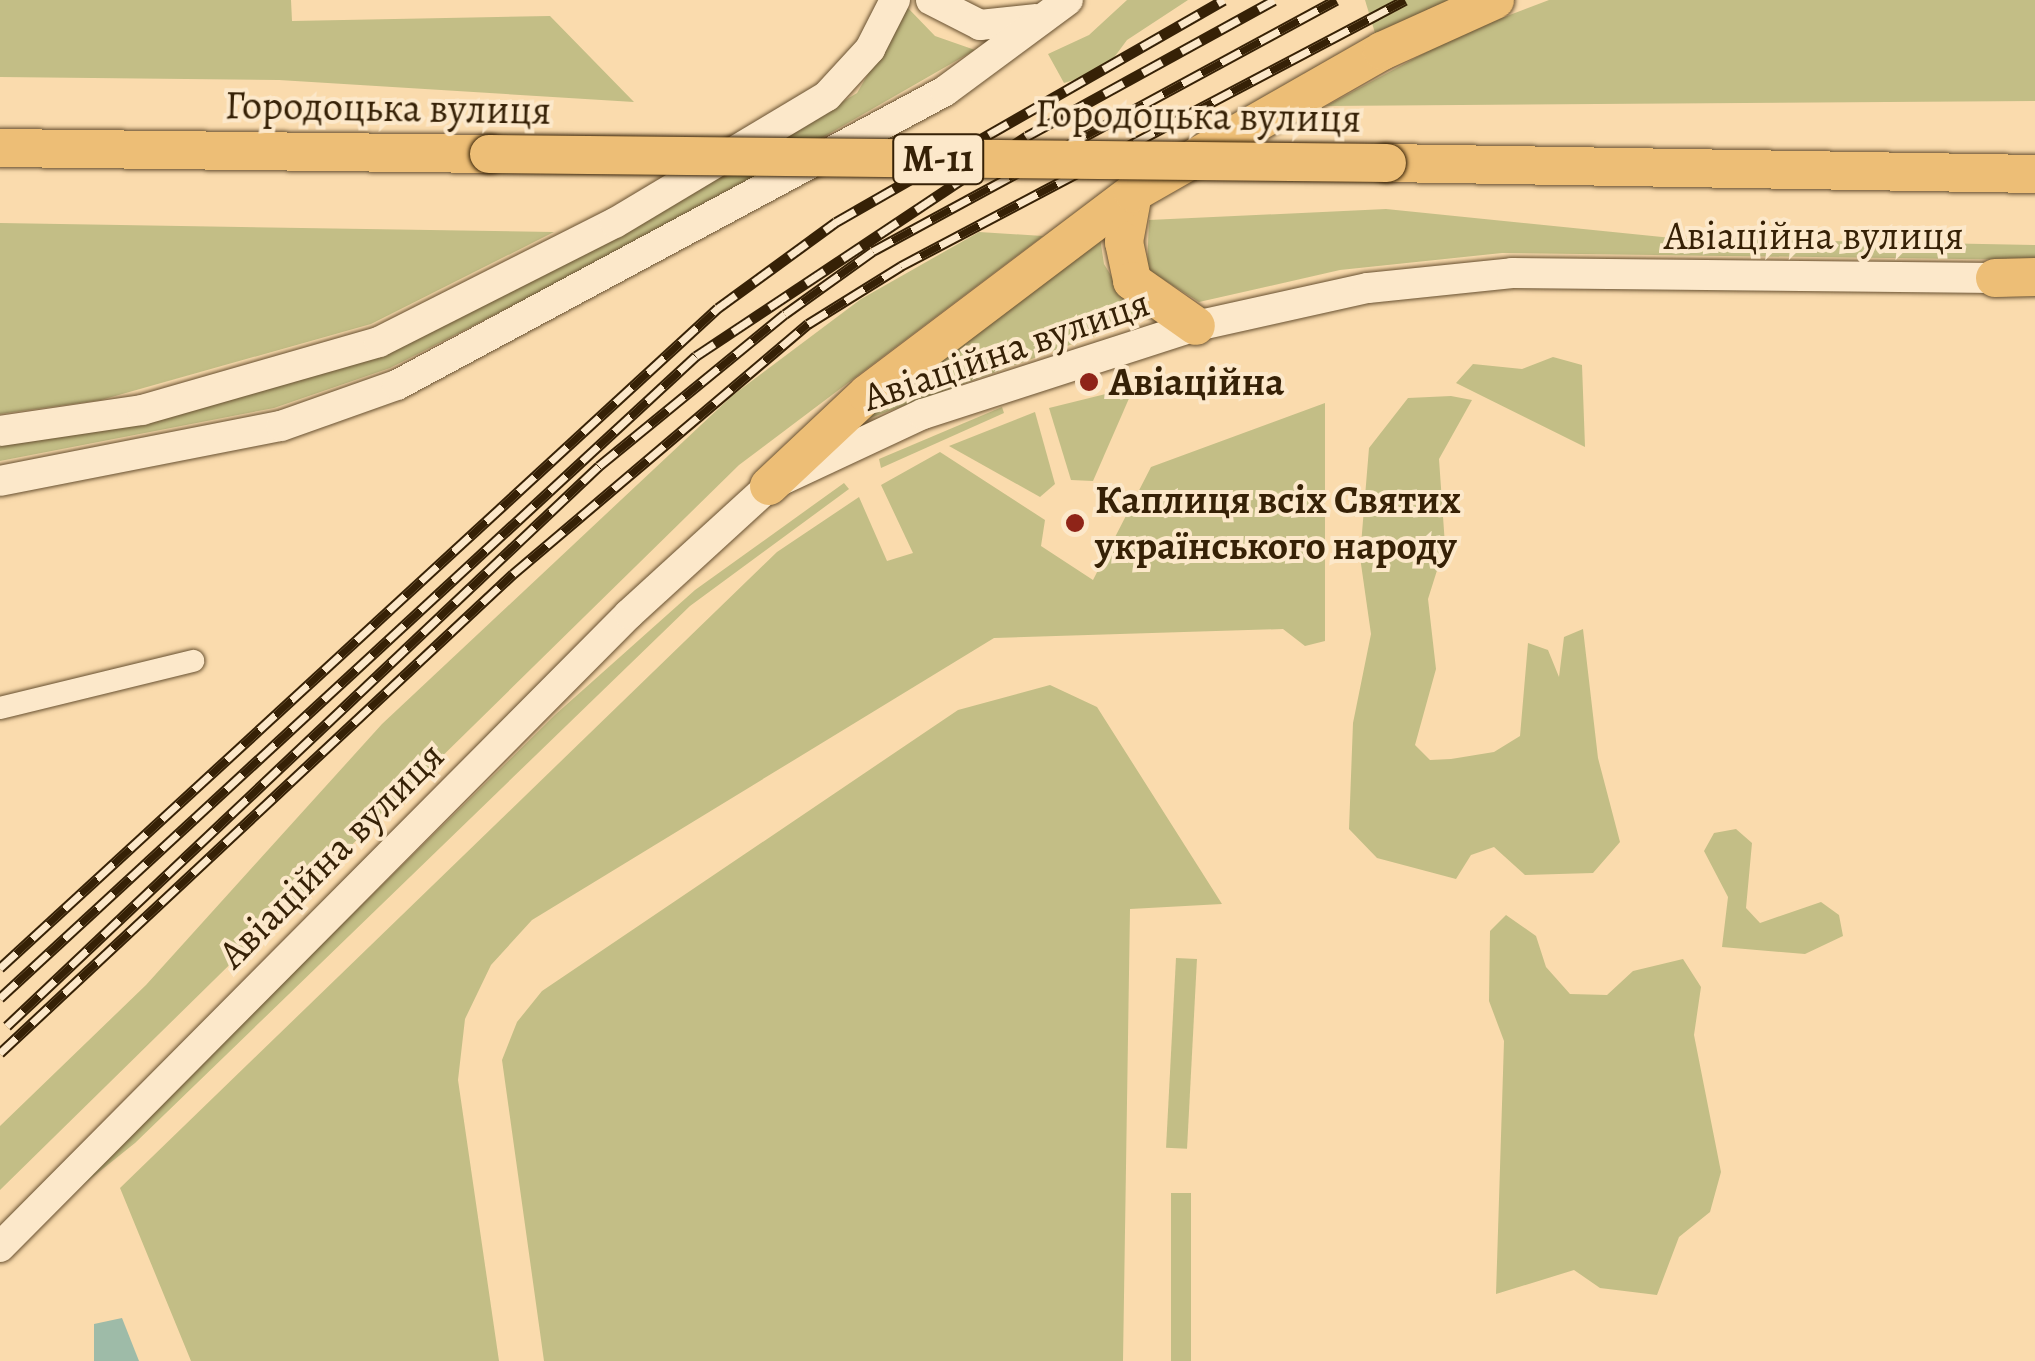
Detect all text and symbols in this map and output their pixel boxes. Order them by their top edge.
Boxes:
street label: Городоцька вулиця [224,81,552,135]
street label: Городоцька вулиця [1034,89,1362,143]
road number: М-11 [890,126,986,192]
street label: Авіаційна вулиця [1664,212,1964,260]
street label: Авіаційна вулиця [856,278,1156,422]
place label: Авіаційна [1109,358,1284,406]
marker: Авіаційна [1078,371,1100,393]
place label: Каплиця всіх Святих українського народу [1095,476,1461,570]
marker: Каплиця всіх Святих українського народу [1064,512,1086,534]
street label: Авіаційна вулиця [208,732,454,978]

